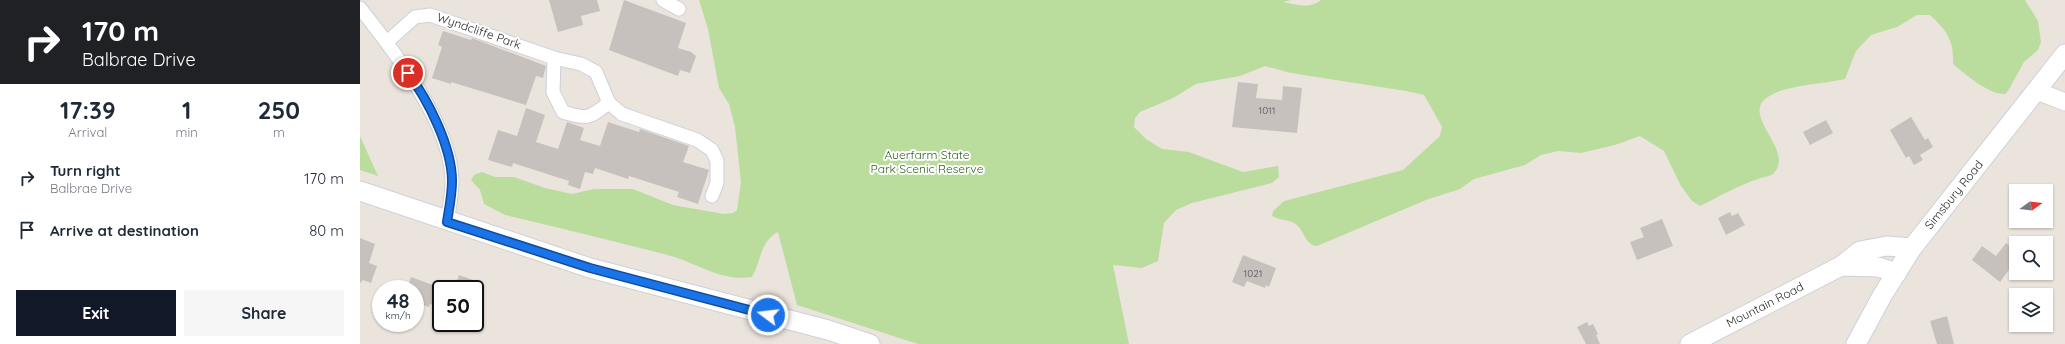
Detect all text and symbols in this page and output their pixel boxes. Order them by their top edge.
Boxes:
street label: Wyndcliffe Park [435,9,523,52]
text: 170 m [82,13,159,48]
icon: right [16,16,68,68]
text: Balbrae Drive [82,48,196,71]
pin [391,56,425,90]
icon: arrive [397,62,419,84]
text: 17:39 [60,95,116,125]
text: 1 [182,95,191,125]
text: 250 [258,95,300,125]
house number: 1011 [1258,104,1276,117]
text: Arrival [68,124,107,140]
text: min [176,124,198,140]
text: m [273,124,285,140]
park label: Auerfarm State Park Scenic Reserve [871,147,984,176]
street label: Simsbury Road [1921,157,1986,232]
text: Turn right [50,161,121,180]
icon: right [16,167,38,189]
text: 170 m [304,169,344,188]
text: Balbrae Drive [50,180,132,196]
north arrow [2009,184,2053,228]
map controls [2009,184,2053,332]
icon: arrive [16,219,38,241]
text: Arrive at destination [50,221,199,240]
text: 80 m [309,221,344,240]
button: search [2009,236,2053,280]
house number: 1021 [1244,267,1262,280]
street label: Mountain Road [1724,279,1806,330]
speed limit sign: 50 [432,280,484,332]
text: 48 [387,288,409,313]
button: layers [2009,288,2053,332]
button: Exit [16,290,176,336]
button: Share [184,290,344,336]
position arrow [747,294,789,336]
text: km/h [385,309,411,322]

